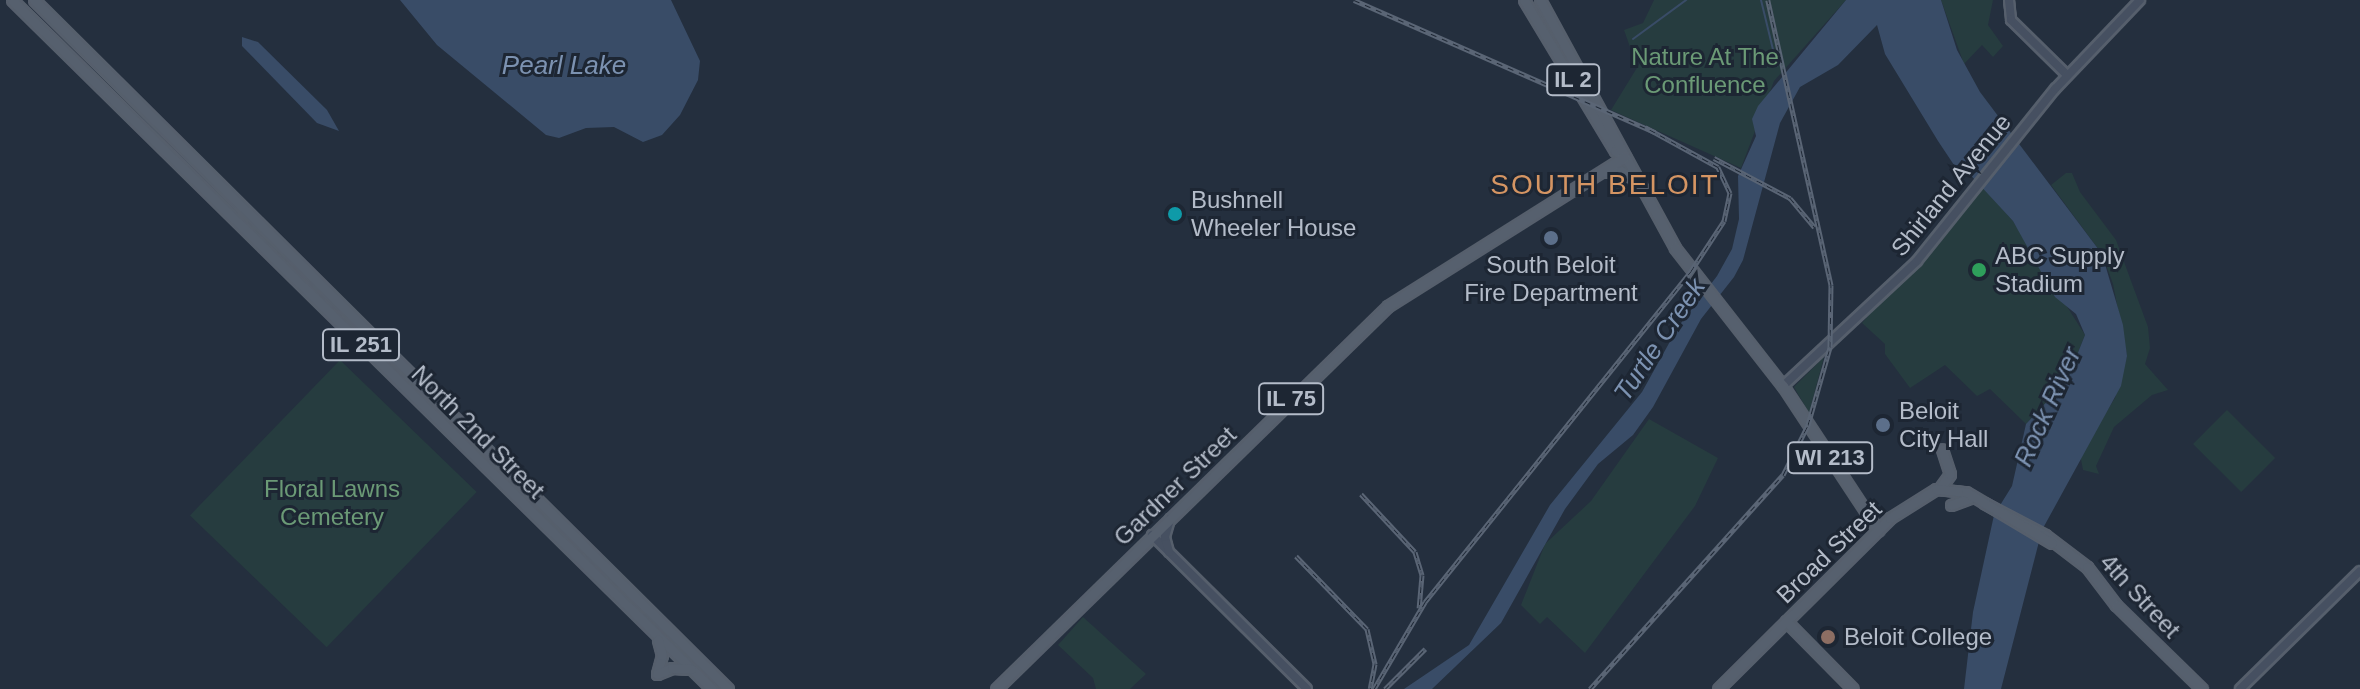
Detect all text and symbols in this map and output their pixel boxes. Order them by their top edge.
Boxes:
park label: Nature At The Confluence [1630,43,1780,99]
water label: Pearl Lake [502,50,626,82]
road number: IL 2 [1545,62,1601,98]
street label: Shirland Avenue [1885,108,2017,262]
district label: SOUTH BELOIT [1490,168,1720,202]
place label: Bushnell Wheeler House [1191,186,1356,242]
marker: Bushnell Wheeler House [1166,205,1184,223]
marker: South Beloit Fire Department [1542,229,1560,247]
place label: ABC Supply Stadium [1995,242,2124,298]
place label: South Beloit Fire Department [1464,251,1638,307]
marker: ABC Supply Stadium [1970,261,1988,279]
water label: Turtle Creek [1608,273,1712,407]
road number: IL 251 [321,327,401,363]
water label: Rock River [2008,343,2088,471]
street label: North 2nd Street [406,360,550,504]
road number: IL 75 [1257,381,1325,417]
place label: Beloit City Hall [1899,397,1988,453]
marker: Beloit City Hall [1874,416,1892,434]
street label: Gardner Street [1108,421,1242,551]
road number: WI 213 [1786,440,1874,476]
park label: Floral Lawns Cemetery [264,475,400,531]
street label: Broad Street [1771,495,1887,609]
street label: 4th Street [2094,548,2186,644]
place label: Beloit College [1844,623,1992,651]
marker: Beloit College [1819,628,1837,646]

